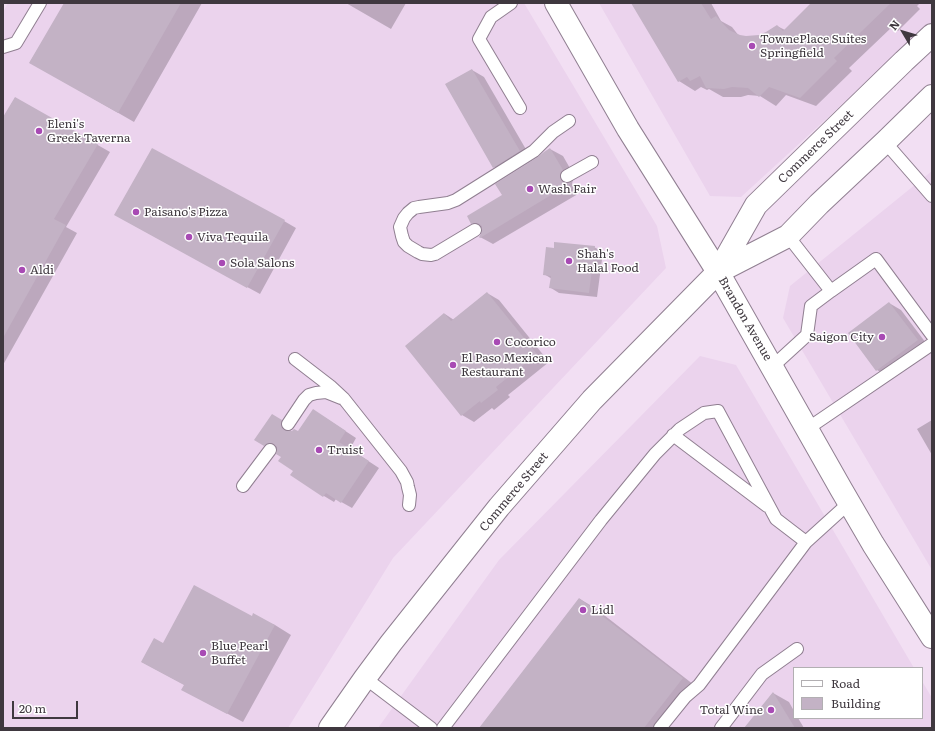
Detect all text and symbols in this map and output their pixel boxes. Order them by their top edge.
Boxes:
north arrow [883,12,923,52]
text: N [884,16,903,33]
place label: TownePlace Suites Springfield [760,32,866,60]
marker: TownePlace Suites Springfield [747,41,757,51]
street label: Commerce Street [775,107,857,187]
place label: Eleni's Greek Taverna [47,117,131,145]
marker: Eleni's Greek Taverna [34,126,44,136]
place label: Wash Fair [538,182,596,196]
marker: Wash Fair [525,184,535,194]
place label: Paisano's Pizza [144,205,228,219]
marker: Paisano's Pizza [131,207,141,217]
place label: Viva Tequila [197,230,269,244]
marker: Viva Tequila [184,232,194,242]
place label: Shah's Halal Food [577,247,639,275]
place label: Sola Salons [230,256,294,270]
marker: Shah's Halal Food [564,256,574,266]
marker: Sola Salons [217,258,227,268]
place label: Aldi [30,263,54,277]
marker: Aldi [17,265,27,275]
street label: Brandon Avenue [715,275,775,363]
place label: Saigon City [809,330,874,344]
marker: Saigon City [877,332,887,342]
place label: Cocorico [505,335,556,349]
marker: Cocorico [492,337,502,347]
place label: El Paso Mexican Restaurant [461,351,553,379]
marker: El Paso Mexican Restaurant [448,360,458,370]
place label: Truist [327,443,363,457]
marker: Truist [314,445,324,455]
street label: Commerce Street [477,449,551,535]
place label: Lidl [591,603,614,617]
marker: Lidl [578,605,588,615]
place label: Blue Pearl Buffet [211,639,268,667]
marker: Blue Pearl Buffet [198,648,208,658]
legend [793,667,923,719]
text: Road [831,674,860,692]
scale bar [14,693,80,719]
text: Building [831,694,880,712]
text: 20 m [19,699,46,717]
place label: Total Wine [700,703,763,717]
marker: Total Wine [766,705,776,715]

